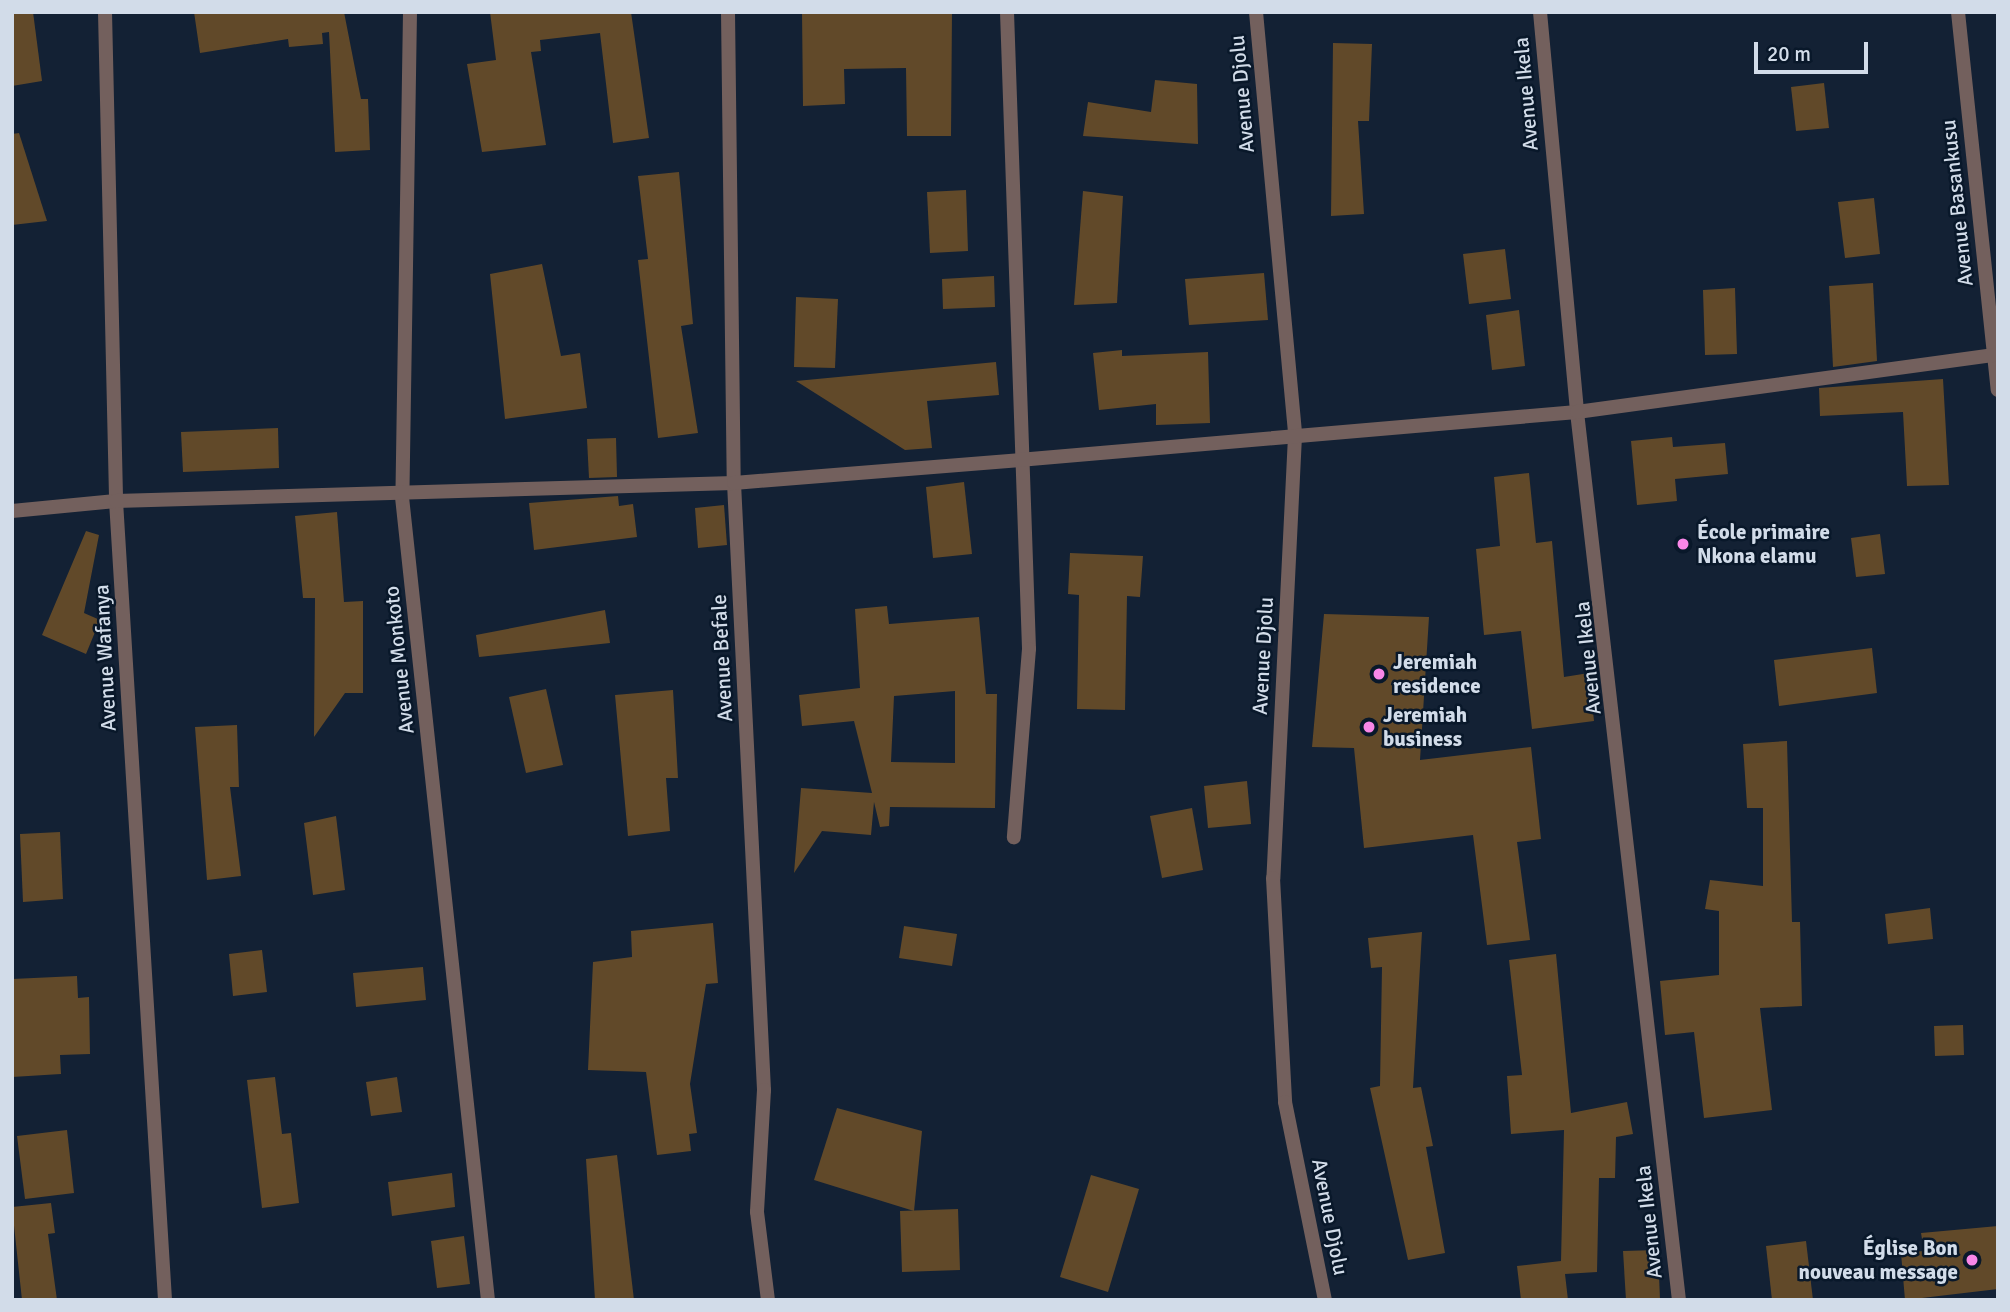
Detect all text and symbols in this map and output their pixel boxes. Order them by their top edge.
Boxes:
scale bar [1758,28,1872,72]
street label: Avenue Djolu [1224,34,1260,154]
street label: Avenue Ikela [1508,36,1544,152]
text: 20 m [1767,41,1811,67]
street label: Avenue Basankusu [1936,118,1978,288]
place label: École primaire Nkona elamu [1697,519,1830,569]
marker: École primaire Nkona elamu [1675,536,1691,552]
street label: Avenue Wafanya [89,584,121,732]
street label: Avenue Monkoto [379,585,419,735]
street label: Avenue Befale [706,594,738,722]
street label: Avenue Djolu [1247,596,1279,716]
street label: Avenue Ikela [1570,600,1606,716]
place label: Jeremiah residence [1393,649,1481,699]
marker: Jeremiah residence [1371,666,1387,682]
place label: Jeremiah business [1383,702,1467,752]
marker: Jeremiah business [1361,719,1377,735]
street label: Avenue Djolu [1306,1157,1354,1277]
street label: Avenue Ikela [1631,1164,1667,1280]
place label: Église Bon nouveau message [1798,1235,1958,1285]
marker: Église Bon nouveau message [1964,1252,1980,1268]

